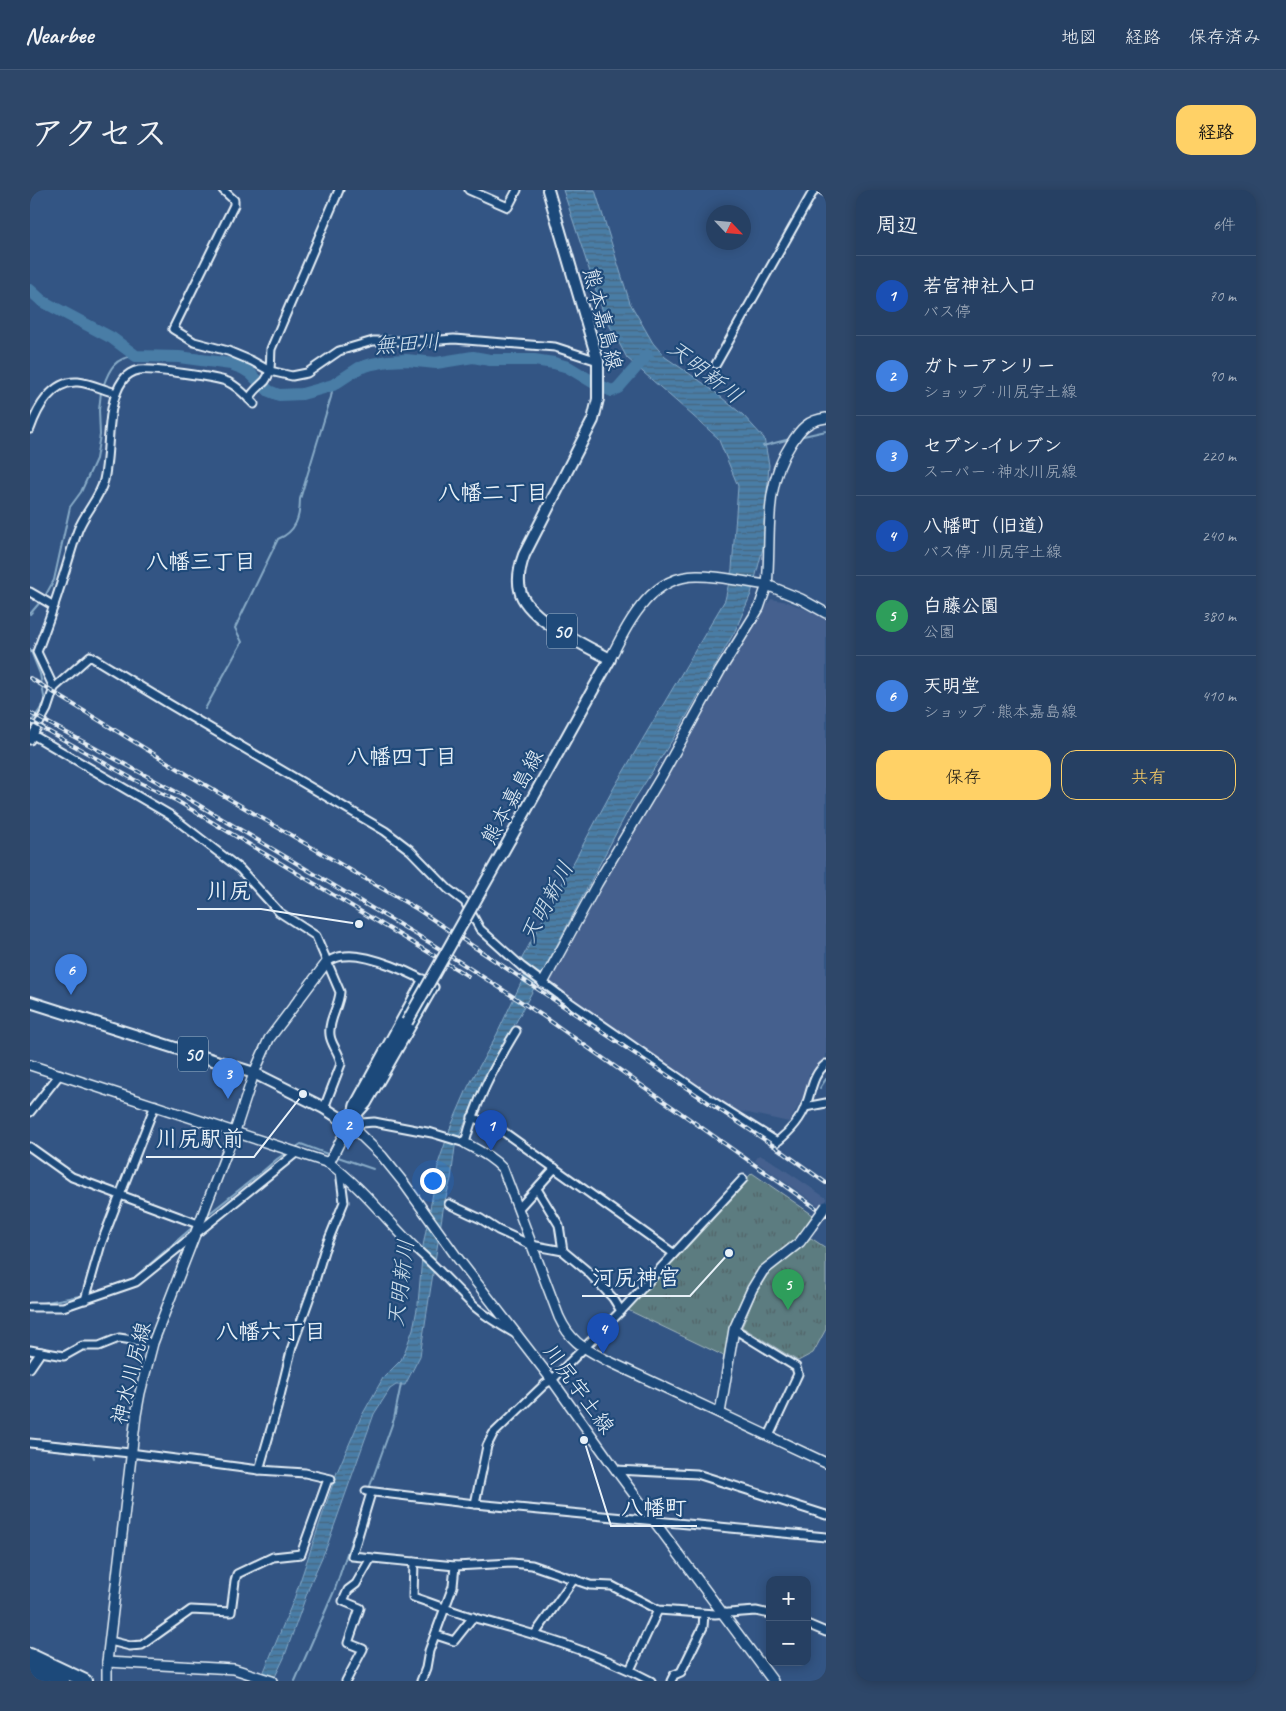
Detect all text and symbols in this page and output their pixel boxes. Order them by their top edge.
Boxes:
text: Nearbee [25,20,93,50]
text: 地図 [1061,26,1097,48]
text: 経路 [1125,26,1161,48]
text: 保存済み [1189,26,1261,48]
button: 経路 [1176,105,1256,155]
text: アクセス [30,111,168,156]
north arrow [706,205,751,250]
text: 周辺 [876,212,918,238]
text: 6件 [1213,215,1236,235]
street label: 熊本嘉島線 [578,265,628,373]
text: 若宮神社入口 [923,274,1037,298]
text: 1 [888,286,896,306]
text: 70 m [1209,286,1236,306]
text: バス停 [923,302,971,322]
water label: 無田川 [373,328,441,360]
water label: 天明新川 [662,334,748,410]
text: ガトーアンリー [923,354,1056,378]
text: 2 [888,366,896,386]
text: 90 m [1209,366,1236,386]
text: ショップ · 川尻宇土線 [923,382,1077,402]
text: セブン-イレブン [923,434,1062,458]
text: 3 [888,446,896,466]
text: 220 m [1202,446,1236,466]
text: スーパー · 神水川尻線 [923,462,1077,482]
district label: 八幡二丁目 [438,479,548,507]
text: 八幡町（旧道） [923,514,1056,538]
text: 4 [888,526,896,546]
text: 240 m [1202,526,1236,546]
text: バス停 · 川尻宇土線 [923,542,1062,562]
district label: 八幡三丁目 [146,548,256,576]
text: 白藤公園 [923,594,999,618]
text: 5 [889,606,895,626]
text: 380 m [1202,606,1236,626]
road number: 50 [547,614,577,648]
text: 公園 [923,622,955,642]
text: 天明堂 [923,674,980,698]
text: 6 [888,686,896,706]
text: 410 m [1202,686,1236,706]
text: ショップ · 熊本嘉島線 [923,702,1077,722]
district label: 八幡四丁目 [347,743,457,771]
street label: 熊本嘉島線 [475,745,549,849]
button: 保存 [876,750,1051,800]
button: 共有 [1061,750,1236,800]
water label: 天明新川 [514,857,580,947]
callout: 川尻 [197,872,261,909]
text: 川尻 [207,877,251,905]
pin: 6 [55,954,87,995]
road number: 50 [178,1036,208,1072]
pin: 3 [212,1058,244,1099]
pin: 2 [332,1109,364,1150]
pin: 1 [475,1110,507,1151]
callout: 川尻駅前 [146,1120,254,1157]
text: 川尻駅前 [156,1125,244,1153]
your location [420,1168,446,1194]
water label: 天明新川 [382,1238,420,1328]
callout: 河尻神宮 [582,1259,690,1296]
text: 河尻神宮 [592,1264,680,1292]
pin: 5 [772,1269,804,1310]
pin: 4 [587,1313,619,1354]
district label: 八幡六丁目 [216,1318,326,1346]
street label: 神水川尻線 [106,1319,156,1427]
street label: 川尻宇土線 [538,1339,620,1439]
callout: 八幡町 [611,1489,697,1526]
text: 八幡町 [621,1494,687,1522]
map controls [766,1576,811,1666]
button: + [766,1576,811,1621]
button: − [766,1621,811,1666]

